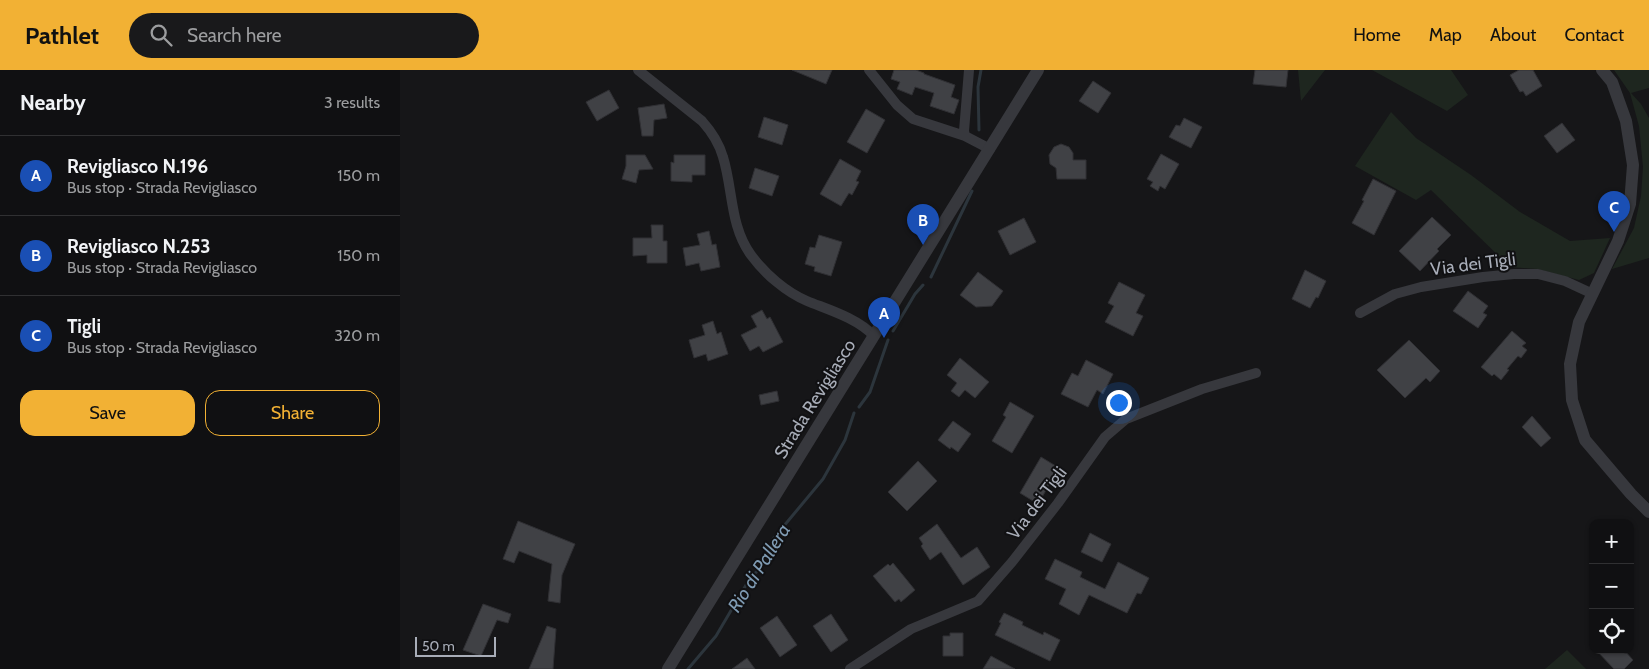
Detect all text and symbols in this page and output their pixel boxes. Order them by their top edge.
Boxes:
search box [129,13,479,58]
text: Pathlet [25,21,99,50]
icon: search [147,21,175,49]
text: Search here [187,24,281,47]
text: Home [1353,24,1401,46]
text: Map [1429,24,1462,46]
text: About [1490,24,1536,46]
text: Contact [1564,24,1624,46]
text: Nearby [20,90,86,115]
text: 3 results [324,93,380,112]
text: Revigliasco N.196 [67,155,208,178]
text: A [31,166,41,185]
text: 150 m [337,166,380,185]
text: Bus stop · Strada Revigliasco [67,178,257,197]
pin: C [1598,191,1630,232]
pin: B [907,204,939,245]
text: Revigliasco N.253 [67,235,211,258]
text: B [31,246,41,265]
text: 150 m [337,246,380,265]
street label: Via dei Tigli [1429,248,1517,280]
text: Bus stop · Strada Revigliasco [67,258,257,277]
pin: A [868,297,900,338]
text: Tigli [67,315,101,338]
text: C [31,326,41,345]
text: 320 m [334,326,380,345]
street label: Strada Revigliasco [769,335,861,463]
text: Bus stop · Strada Revigliasco [67,338,257,357]
button: Save [20,390,195,436]
button: Share [205,390,380,436]
your location [1106,390,1132,416]
street label: Via dei Tigli [1002,462,1072,544]
map controls [1589,519,1634,654]
button: + [1589,519,1634,564]
water label: Rio di Pallera [723,520,795,616]
button: − [1589,564,1634,609]
button: locate [1589,609,1634,654]
scale bar [415,634,496,657]
text: 50 m [422,637,455,655]

